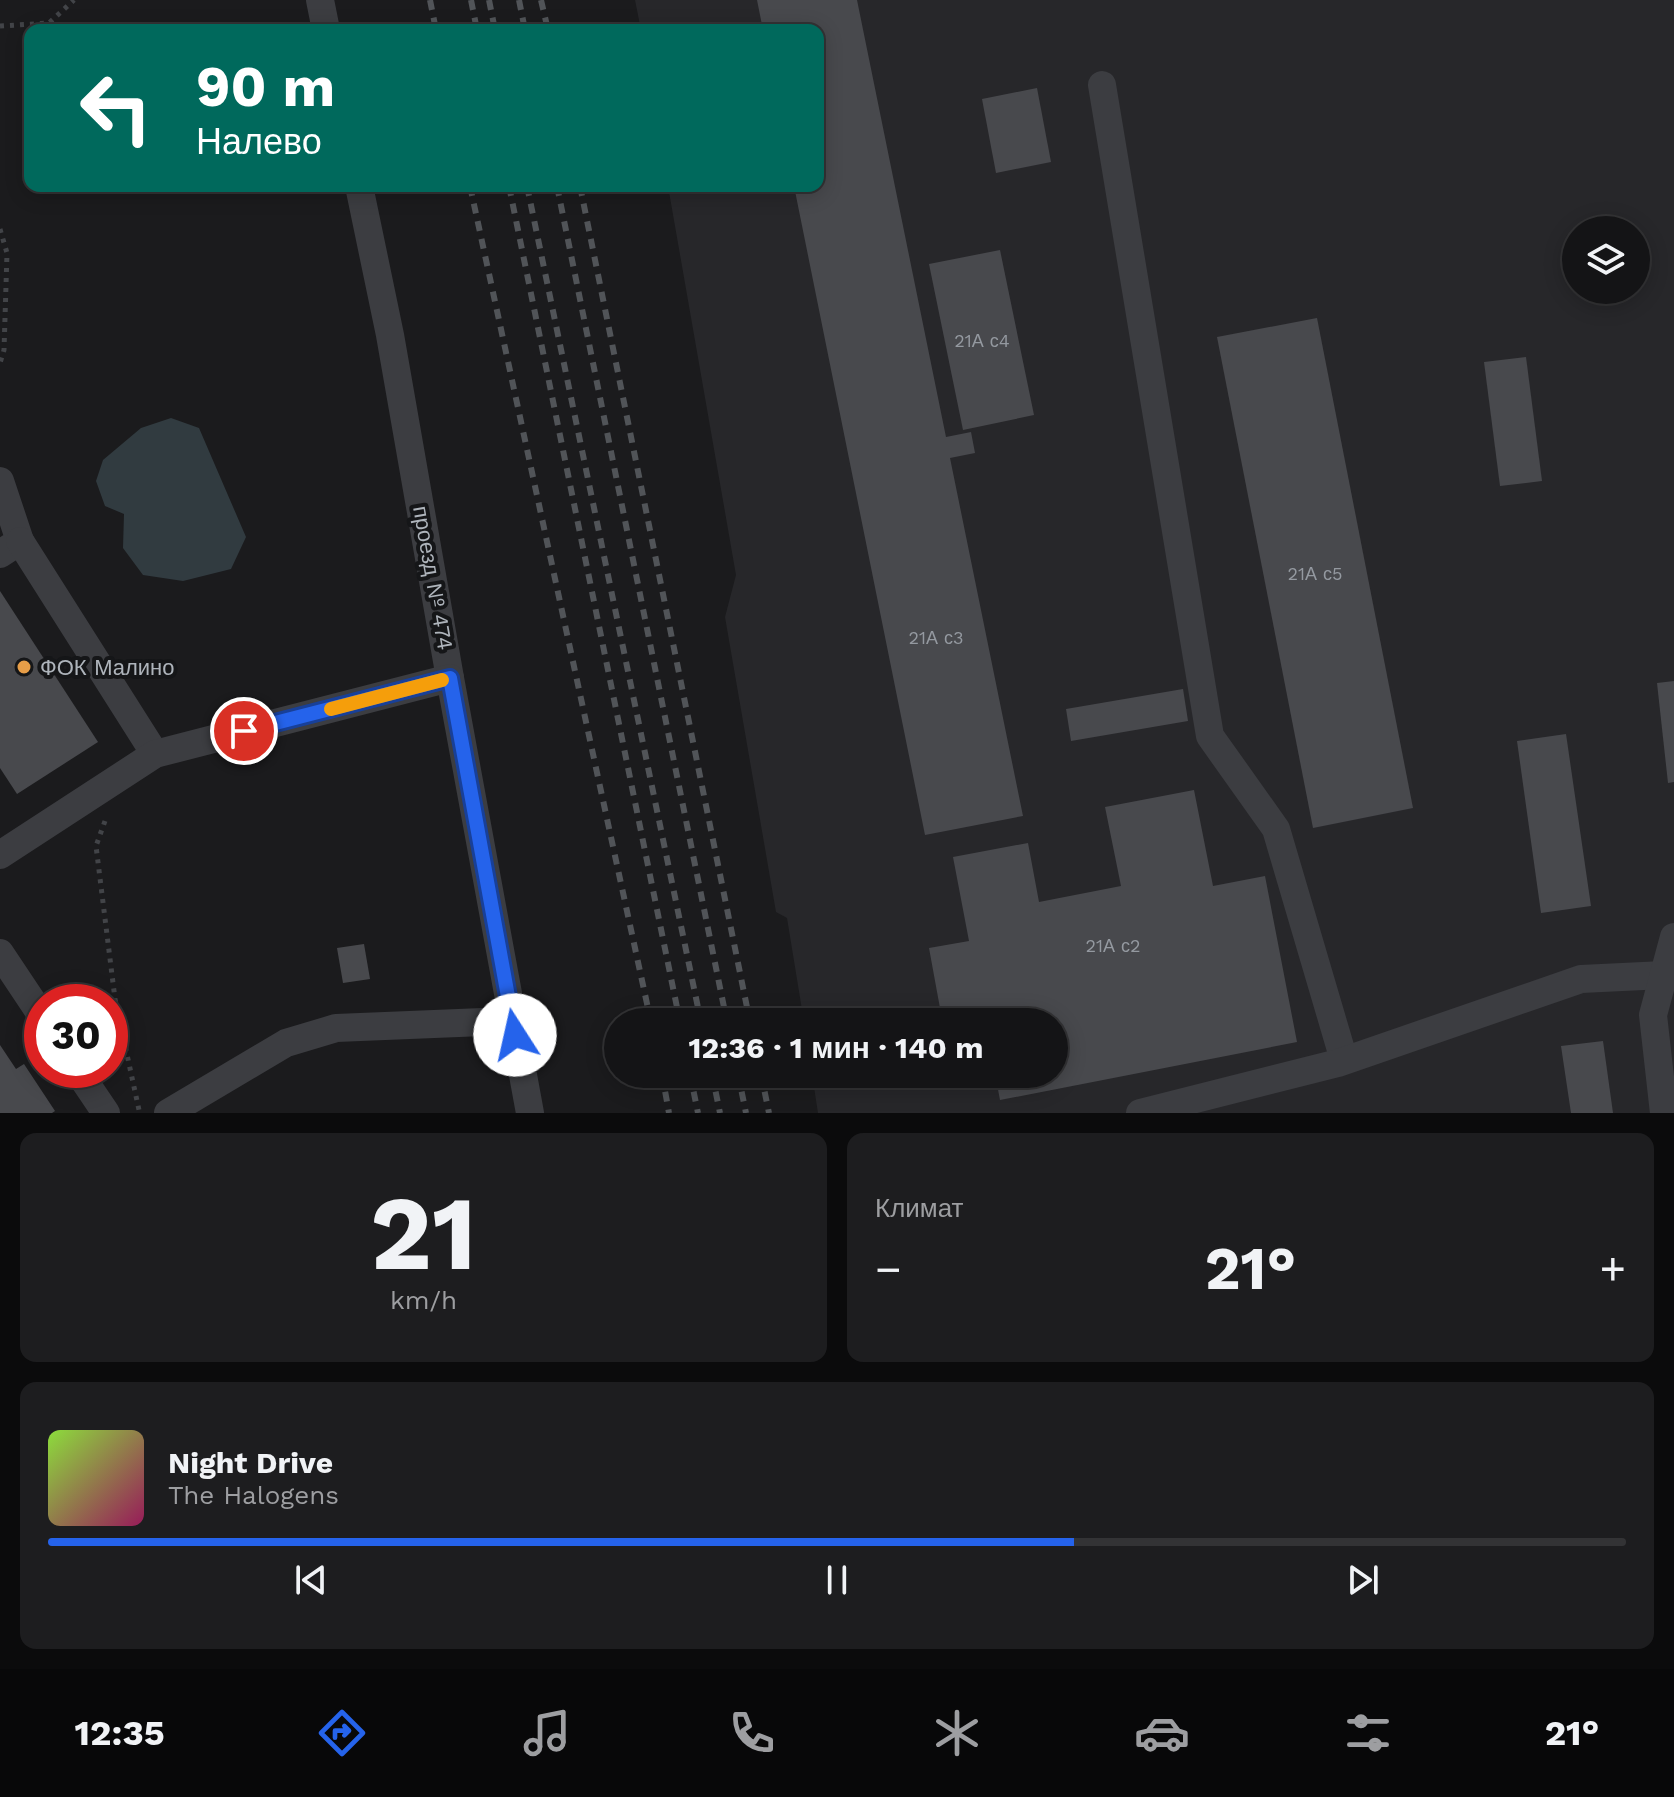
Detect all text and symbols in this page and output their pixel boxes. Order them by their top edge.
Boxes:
text: 90 m [196,54,335,120]
icon: left [64,56,168,160]
text: Налево [196,121,322,163]
map controls [1562,216,1650,304]
button: layers [1562,216,1650,304]
house number: 21А с4 [954,330,1010,351]
street label: проезд № 474 [408,504,458,652]
house number: 21А с5 [1287,563,1343,584]
house number: 21А с3 [908,627,964,648]
place label: ФОК Малино [40,655,174,680]
marker: ФОК Малино [15,658,33,676]
pin [210,697,278,765]
icon: arrive [222,709,266,753]
house number: 21А с2 [1085,935,1141,956]
speed limit sign: 30 [24,984,128,1088]
position arrow [473,993,557,1077]
text: 12:36 · 1 мин · 140 m [688,1030,984,1065]
text: 21 [370,1172,477,1294]
text: Климат [875,1193,964,1223]
text: 21° [1205,1233,1296,1304]
text: − [875,1243,902,1295]
text: + [1599,1243,1626,1295]
text: km/h [390,1285,457,1315]
text: Night Drive [168,1445,333,1480]
text: The Halogens [168,1480,339,1510]
icon: previous [289,1558,333,1602]
icon: pause [815,1558,859,1602]
icon: next [1341,1558,1385,1602]
icon: directions [314,1705,370,1761]
icon: music [519,1705,575,1761]
icon: phone [724,1705,780,1761]
icon: climate [929,1705,985,1761]
icon: car [1134,1705,1190,1761]
icon: filters [1340,1705,1396,1761]
text: 12:35 [75,1712,165,1754]
text: 21° [1545,1712,1599,1754]

